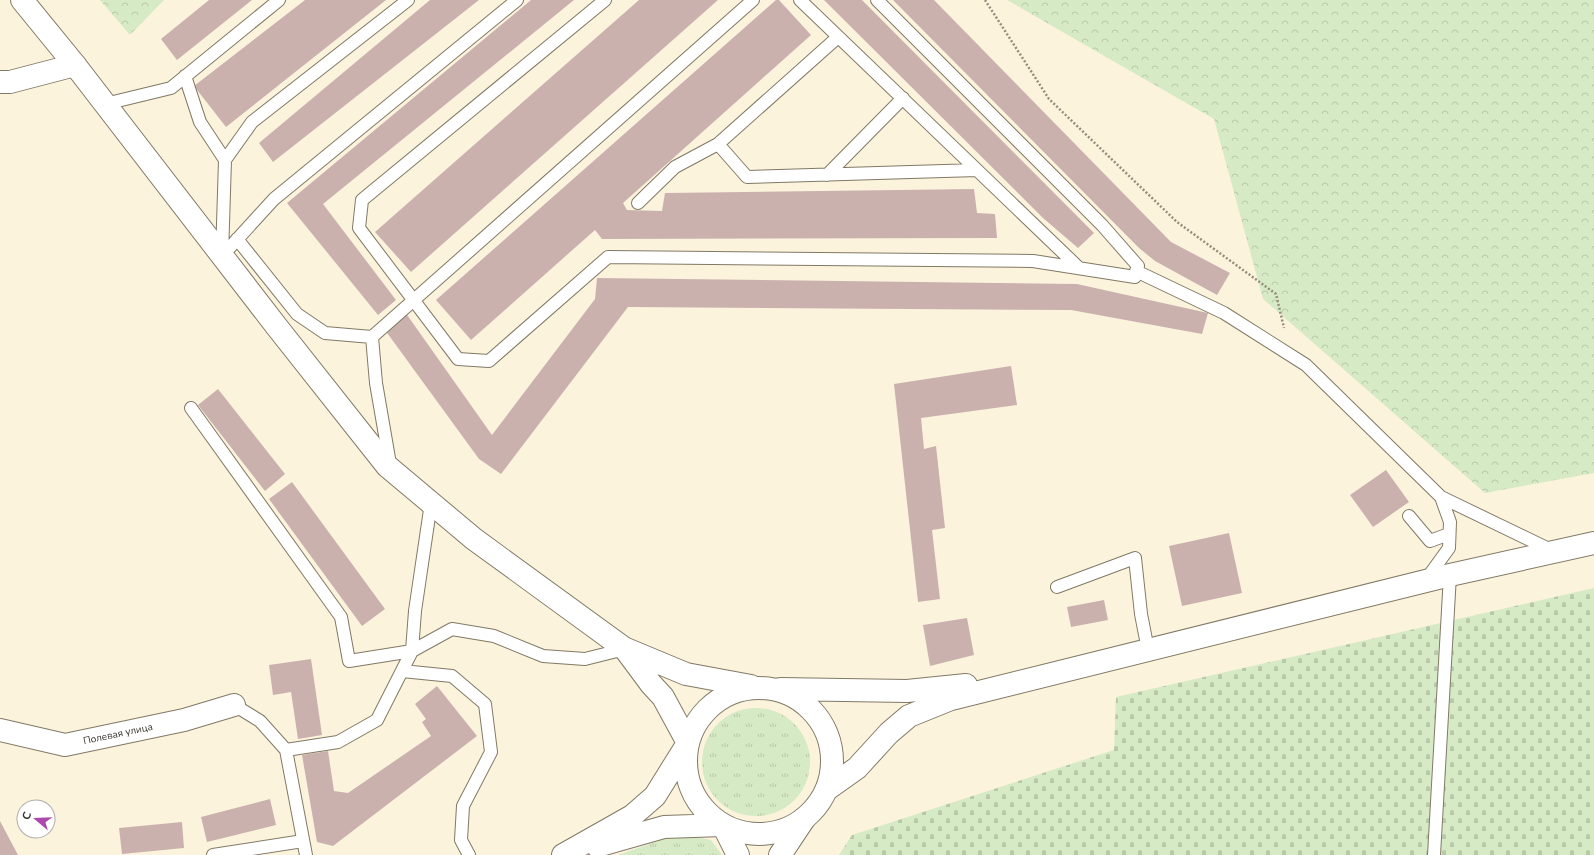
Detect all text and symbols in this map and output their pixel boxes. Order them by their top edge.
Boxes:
street label: Полевая улица [82,720,154,748]
north arrow [16,799,56,839]
text: С [19,809,35,822]

